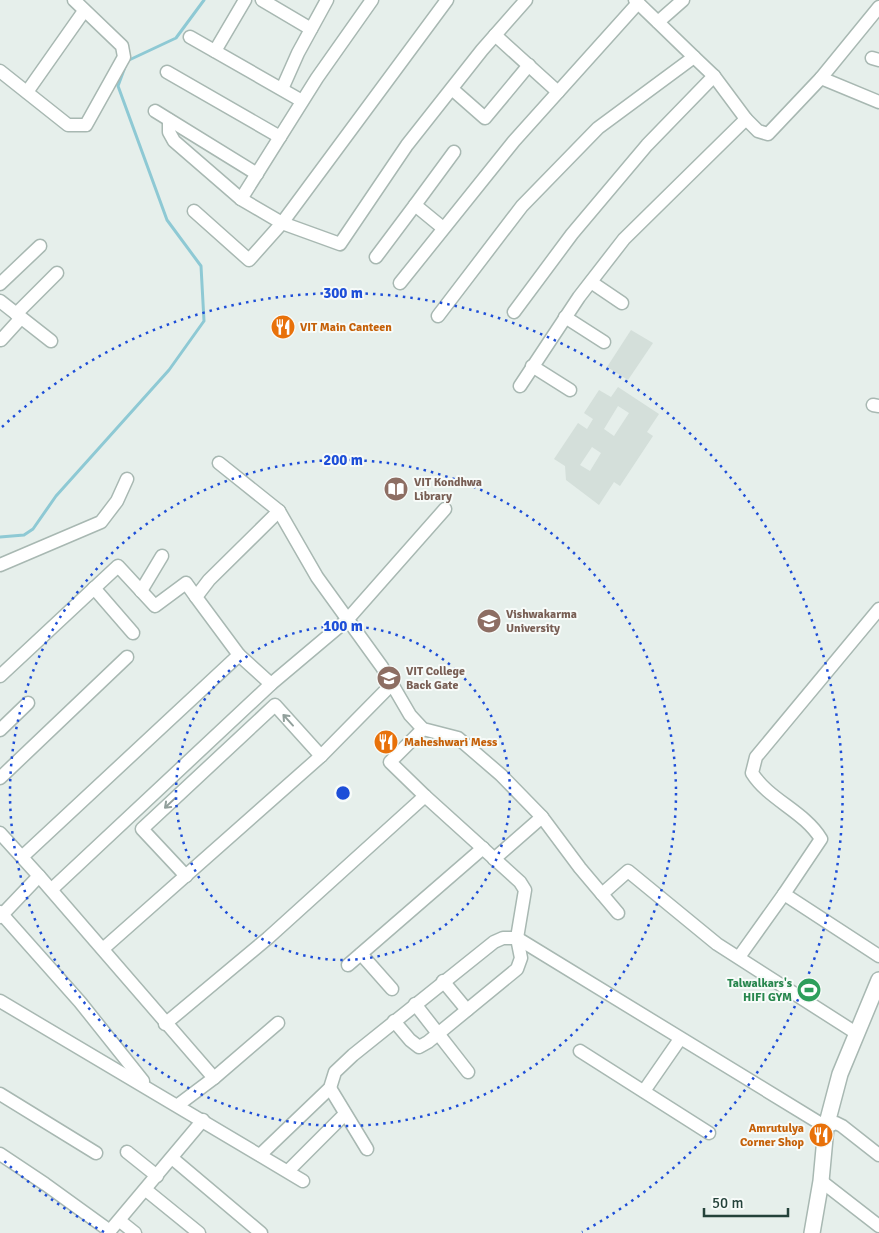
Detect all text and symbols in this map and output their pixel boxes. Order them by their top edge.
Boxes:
text: 300 m [323,284,363,302]
restaurant icon: VIT Main Canteen [270,314,296,340]
place label: VIT Main Canteen [300,320,392,335]
text: 200 m [323,451,363,469]
place label: VIT Kondhwa Library [414,475,482,504]
library icon: VIT Kondhwa Library [383,476,409,502]
place label: Vishwakarma University [506,607,577,636]
school or university icon: Vishwakarma University [476,608,502,634]
text: 100 m [323,617,363,635]
place label: VIT College Back Gate [406,664,465,693]
school or university icon: VIT College Back Gate [376,665,402,691]
one-way arrow [282,713,294,726]
restaurant icon: Maheshwari Mess [373,729,399,755]
place label: Maheshwari Mess [404,735,498,750]
centre of rings [334,784,352,802]
one-way arrow [164,797,177,809]
place label: Talwalkars's HIFI GYM [727,976,793,1005]
sports icon: Talwalkars's HIFI GYM [796,977,822,1003]
place label: Amrutulya Corner Shop [740,1121,805,1150]
restaurant icon: Amrutulya Corner Shop [808,1122,834,1148]
scale bar [704,1186,788,1218]
text: 50 m [712,1194,743,1212]

